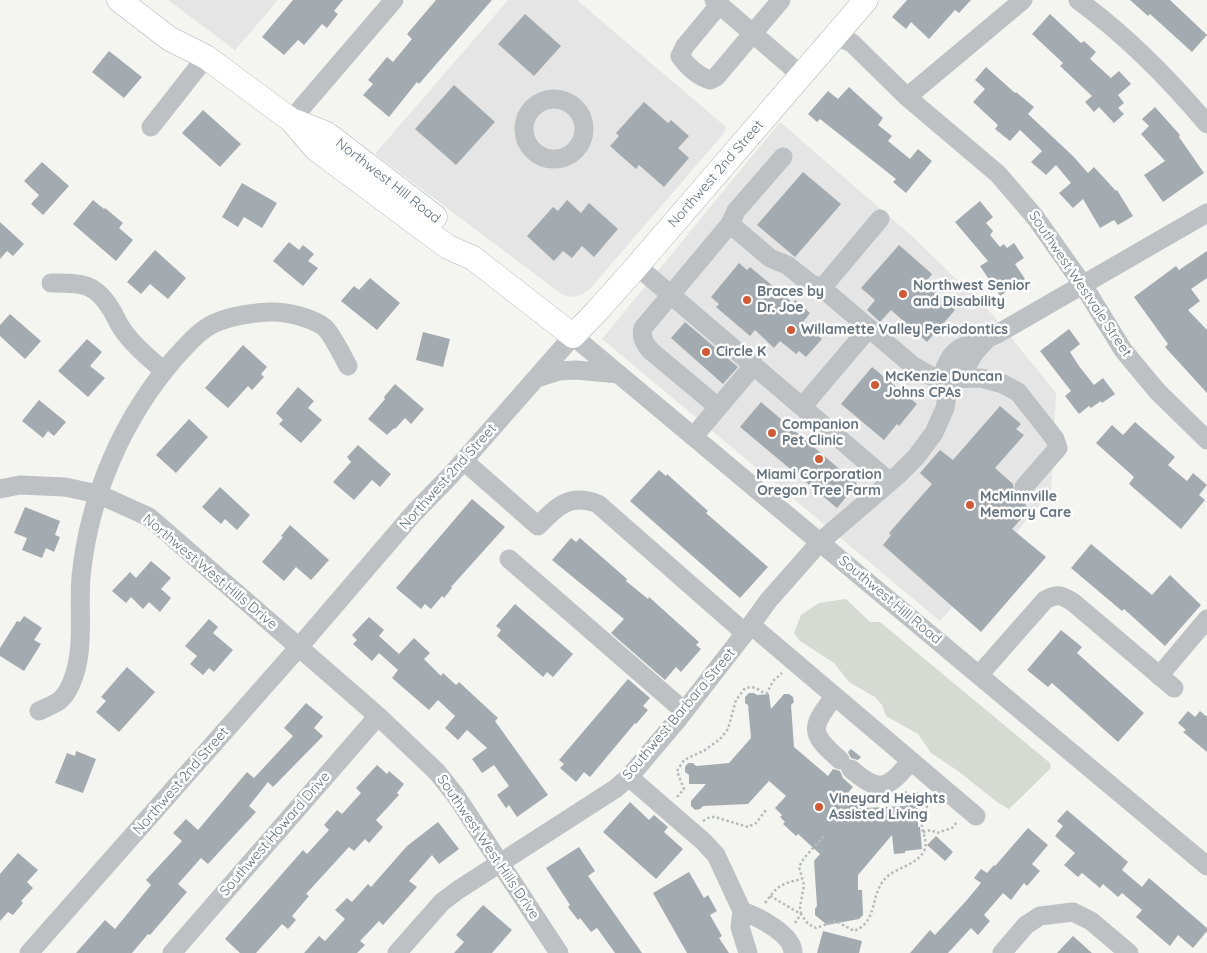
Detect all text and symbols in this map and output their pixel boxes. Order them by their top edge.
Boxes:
street label: Northwest 2nd Street [665,117,767,231]
street label: Northwest Hill Road [332,135,444,227]
street label: Southwest Westvale Street [1025,208,1135,360]
place label: Northwest Senior and Disability [913,278,1031,310]
place label: Braces by Dr. Joe [757,284,824,316]
marker: Northwest Senior and Disability [897,288,909,300]
marker: Braces by Dr. Joe [741,294,753,306]
place label: Willamette Valley Periodontics [801,322,1008,338]
marker: Willamette Valley Periodontics [785,324,797,336]
place label: Circle K [716,344,766,360]
marker: Circle K [700,346,712,358]
place label: McKenzie Duncan Johns CPAs [885,369,1002,402]
marker: McKenzie Duncan Johns CPAs [869,379,881,391]
place label: Companion Pet Clinic [782,417,859,450]
street label: Northwest 2nd Street [396,421,500,533]
marker: Companion Pet Clinic [766,427,778,439]
marker: Miami Corporation Oregon Tree Farm [813,453,825,465]
place label: Miami Corporation Oregon Tree Farm [756,467,882,500]
place label: McMinnville Memory Care [980,489,1071,522]
marker: McMinnville Memory Care [964,499,976,511]
street label: Northwest West Hills Drive [139,511,281,633]
street label: Southwest Hill Road [835,552,945,648]
street label: Southwest Barbara Street [619,645,739,783]
street label: Northwest 2nd Street [130,724,232,838]
street label: Southwest Howard Drive [216,768,334,900]
street label: Southwest West Hills Drive [433,772,543,922]
place label: Vineyard Heights Assisted Living [829,791,945,824]
marker: Vineyard Heights Assisted Living [813,801,825,813]

